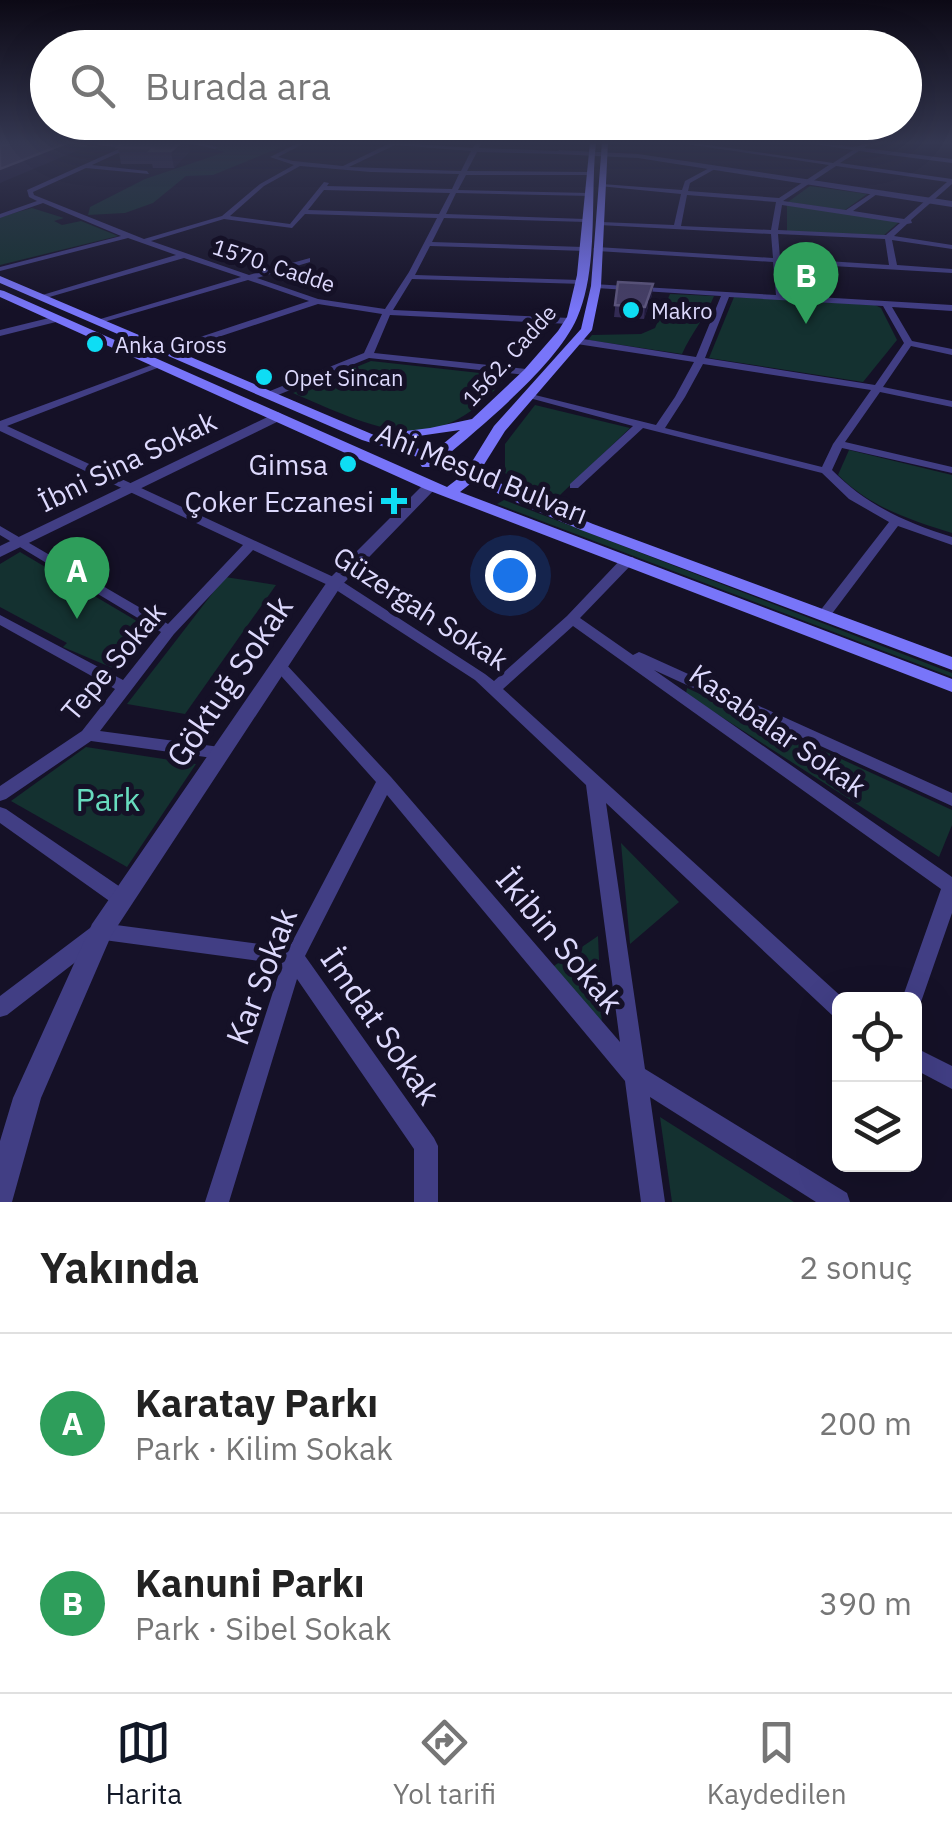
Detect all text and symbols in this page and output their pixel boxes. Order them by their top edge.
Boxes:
search box [30,30,922,140]
icon: search [65,58,120,113]
text: Burada ara [145,61,331,110]
street label: 1570. Cadde [209,232,339,298]
pin: B [774,242,838,324]
place label: Makro [651,296,713,325]
street label: 1562. Cadde [456,298,562,412]
marker: Makro [620,299,642,321]
place label: Anka Gross [115,330,227,359]
marker: Anka Gross [84,333,106,355]
place label: Opet Sincan [284,363,403,392]
marker: Opet Sincan [253,366,275,388]
street label: İbni Sina Sokak [32,402,222,520]
street label: Ahi Mesud Bulvarı [371,414,593,532]
place label: Gimsa [249,446,328,483]
marker: Gimsa [337,453,359,475]
place label: Çoker Eczanesi [184,483,374,520]
marker: Çoker Eczanesi [383,490,405,512]
pin: A [44,536,110,619]
street label: Güzergah Sokak [326,538,516,679]
your location [485,550,536,601]
street label: Göktuğ Sokak [156,587,302,775]
street label: Tepe Sokak [53,594,174,728]
street label: Kasabalar Sokak [682,655,874,805]
park label: Park [76,778,141,820]
street label: İkibin Sokak [487,859,633,1021]
street label: Kar Sokak [216,901,306,1050]
street label: İmdat Sokak [312,939,451,1113]
map controls [832,992,922,1172]
button: locate [832,992,922,1082]
button: layers [832,1082,922,1172]
text: Yakında [40,1240,199,1295]
text: 2 sonuç [799,1246,912,1288]
text: Karatay Parkı [135,1378,378,1427]
text: A [62,1402,83,1444]
text: 200 m [819,1402,912,1444]
text: Park · Kilim Sokak [135,1427,393,1469]
text: Kanuni Parkı [135,1558,365,1607]
text: B [62,1582,83,1624]
text: 390 m [819,1582,912,1624]
text: Park · Sibel Sokak [135,1607,391,1649]
tab: Harita [105,1715,182,1812]
tab: Yol tarifi [393,1715,496,1812]
tab: Kaydedilen [707,1715,847,1812]

